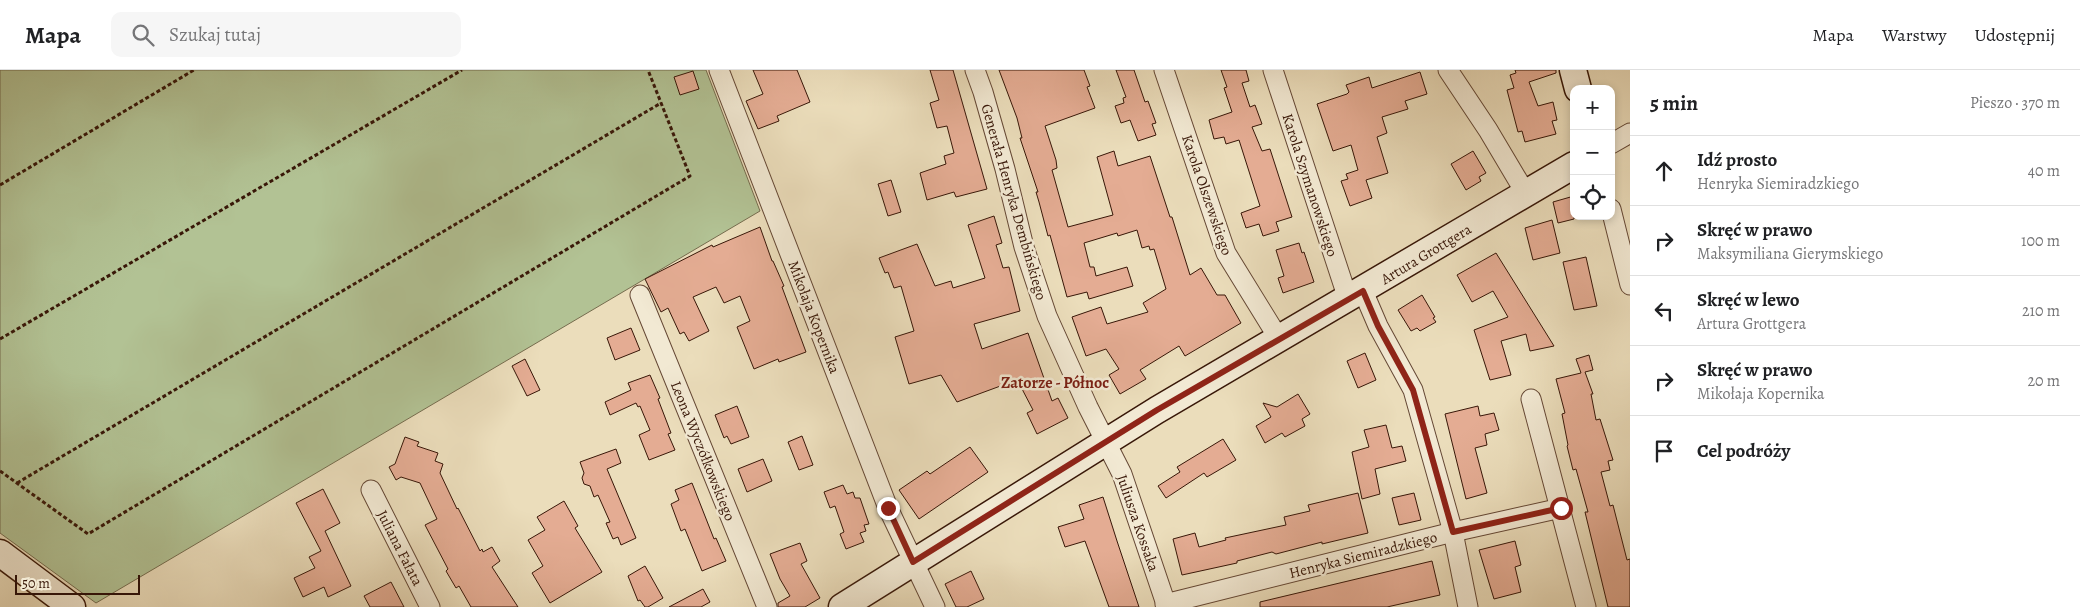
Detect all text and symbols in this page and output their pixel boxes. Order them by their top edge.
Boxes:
search box [111,12,461,57]
text: Mapa [25,19,81,51]
icon: search [129,21,157,49]
text: Szukaj tutaj [169,22,261,48]
text: Mapa [1813,23,1854,47]
text: Warstwy [1882,23,1946,47]
text: Udostępnij [1974,23,2055,47]
map controls [1570,85,1615,220]
button: + [1570,85,1615,130]
text: 5 min [1650,89,1698,117]
text: Pieszo · 370 m [1970,92,2060,114]
street label: Generała Henryka Dembińskiego [976,102,1052,302]
street label: Karola Szymanowskiego [1277,111,1343,259]
button: − [1570,130,1615,175]
street label: Karola Olszewskiego [1177,132,1237,258]
text: Idź prosto [1697,147,1777,173]
icon: ahead [1650,157,1678,185]
text: 40 m [2028,160,2060,182]
text: Henryka Siemiradzkiego [1697,173,1859,195]
button: locate [1570,175,1615,220]
text: Skręć w prawo [1697,217,1812,243]
street label: Artura Grottgera [1376,219,1475,289]
icon: right [1650,227,1678,255]
text: 100 m [2021,230,2060,252]
text: Maksymiliana Gierymskiego [1697,243,1883,265]
street label: Mikołaja Kopernika [783,258,845,376]
text: Skręć w lewo [1697,287,1800,313]
icon: left [1650,297,1678,325]
text: 210 m [2022,300,2060,322]
text: Artura Grottgera [1697,313,1806,335]
text: Skręć w prawo [1697,357,1812,383]
icon: right [1650,367,1678,395]
text: 20 m [2027,370,2060,392]
district label: Zatorze - Północ [1001,372,1109,394]
street label: Leona Wyczółkowskiego [666,378,740,524]
text: Mikołaja Kopernika [1697,383,1825,405]
icon: arrive [1650,437,1678,465]
text: Cel podróży [1697,438,1790,464]
street label: Juliusza Kossaka [1112,472,1164,574]
route end [877,497,900,520]
route start [1550,497,1573,520]
street label: Juliana Fałata [372,507,428,589]
street label: Henryka Siemiradzkiego [1287,527,1439,583]
scale bar [15,572,140,595]
text: 50 m [22,574,50,593]

